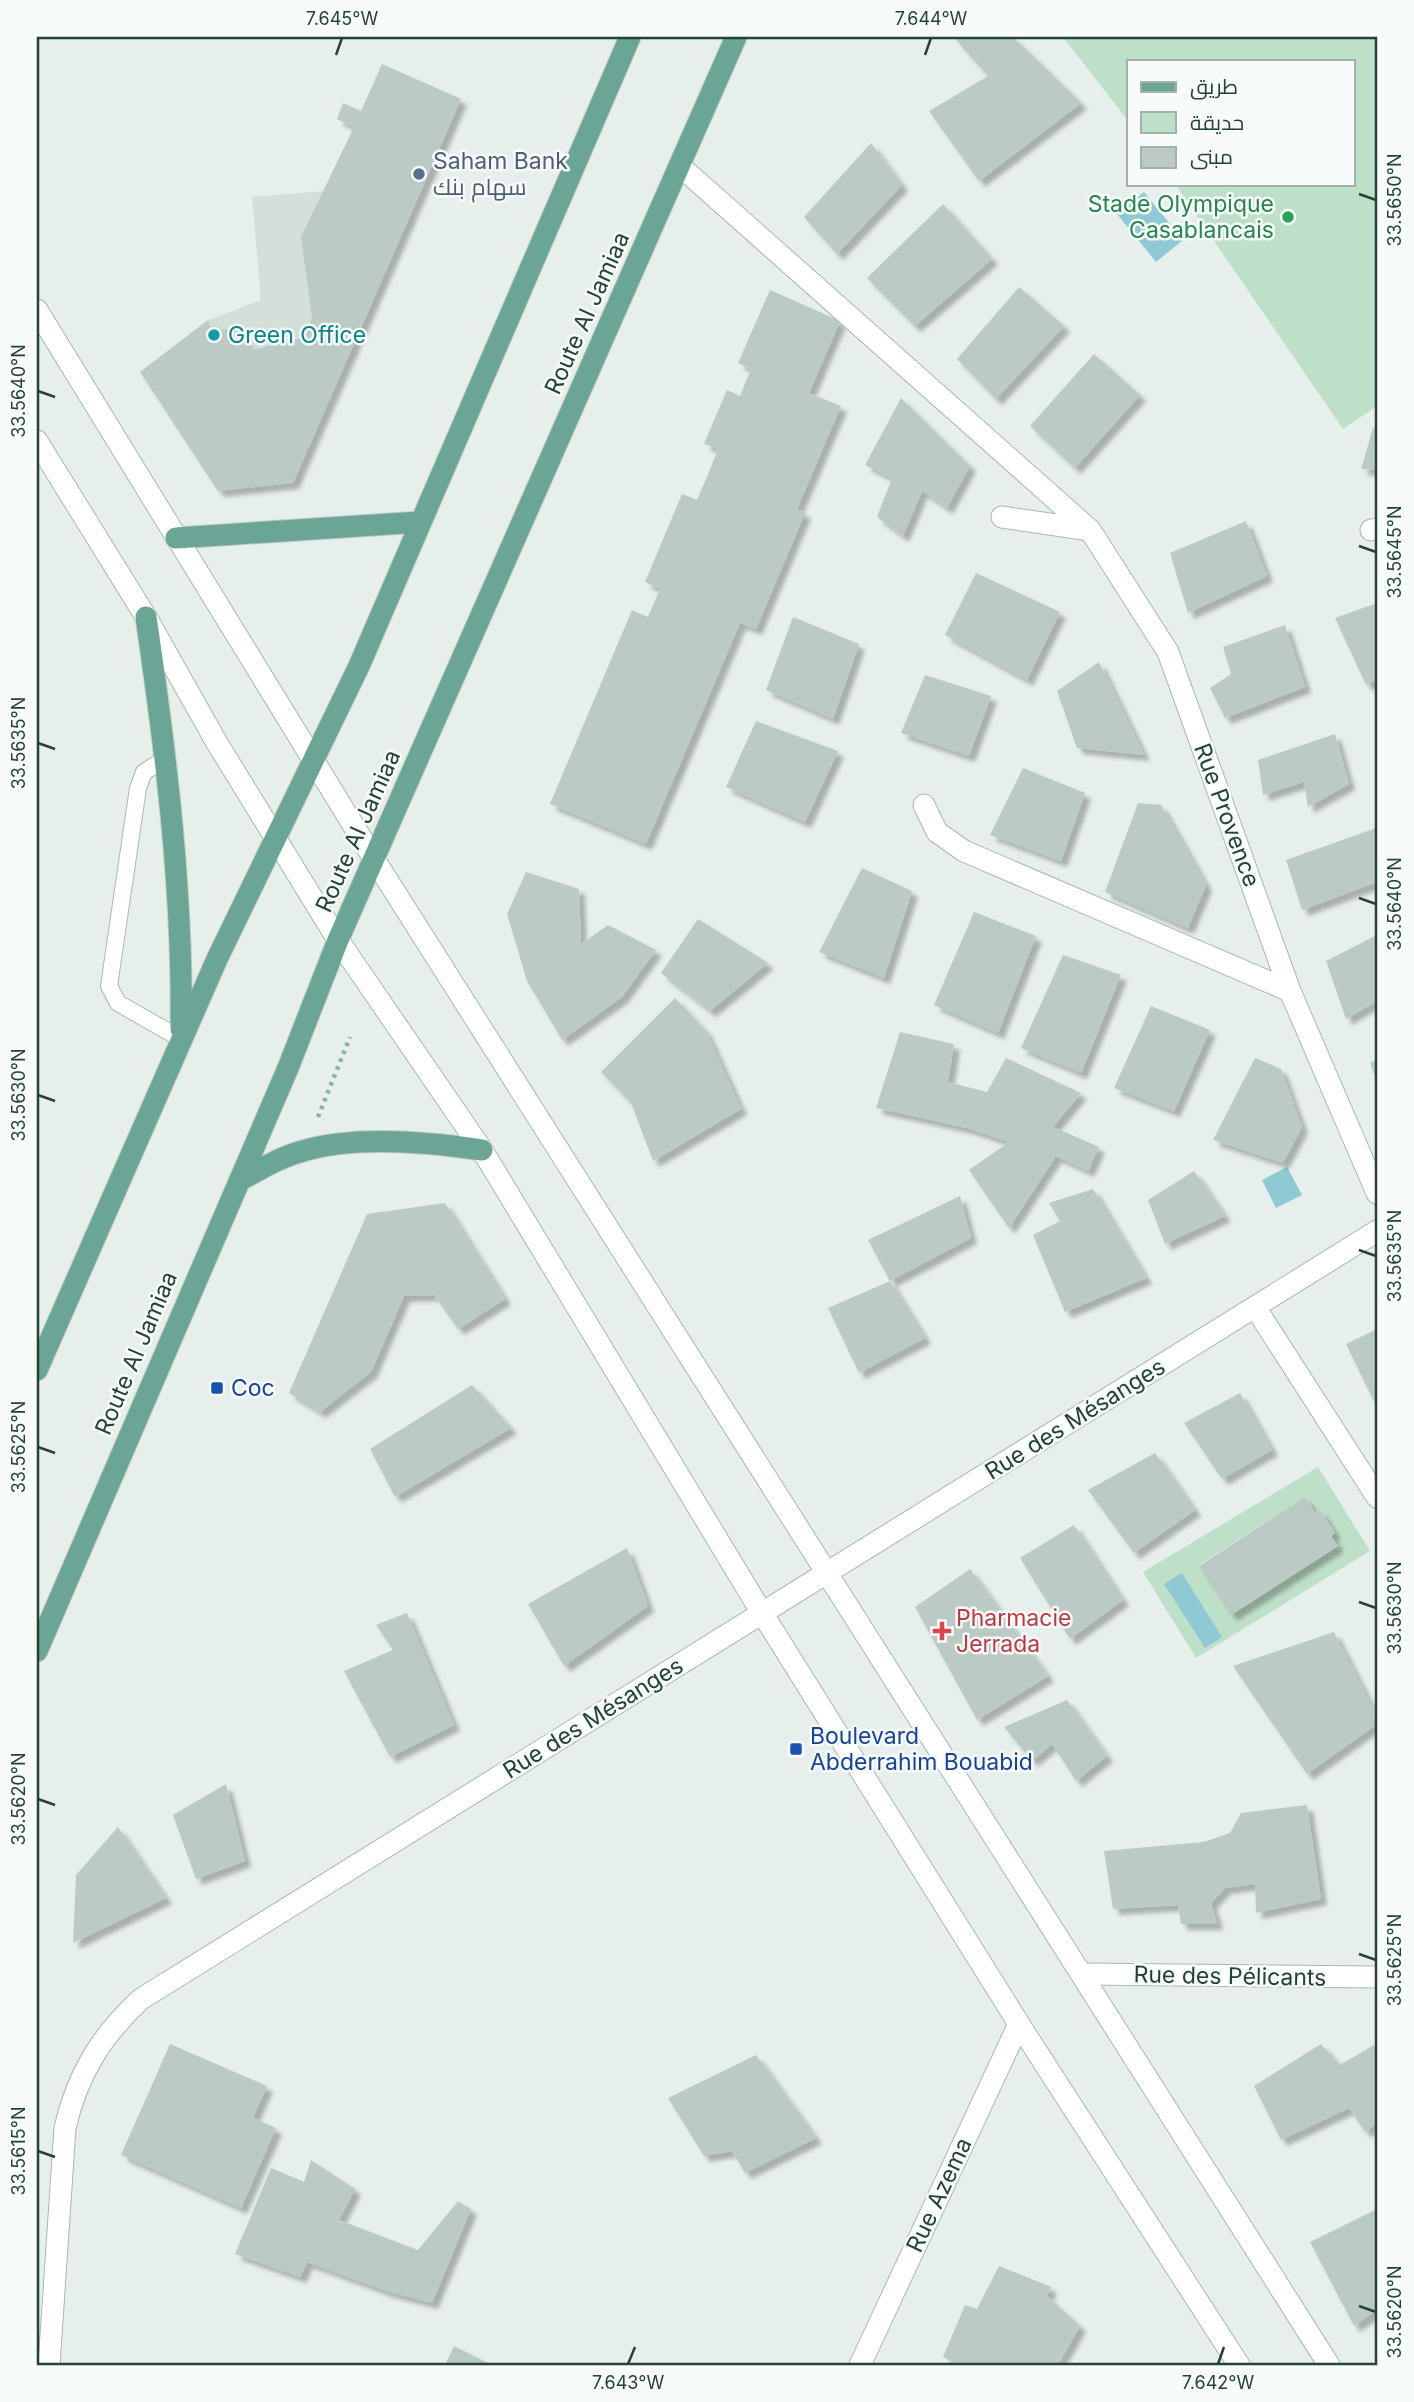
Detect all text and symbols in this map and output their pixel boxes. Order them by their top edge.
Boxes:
text: 7.645°W [306,8,378,29]
text: 7.644°W [895,8,968,29]
legend [1127,60,1354,186]
text: طريق [1190,74,1238,100]
text: حديقة [1190,110,1244,135]
text: مبنى [1190,144,1233,170]
place label: Saham Bank سهام بنك [433,147,568,203]
text: 33.5650°N [1384,154,1405,246]
marker: Saham Bank سهام بنك [411,166,427,182]
place label: Stade Olympique Casablancais [1088,190,1274,244]
marker: Stade Olympique Casablancais [1280,209,1296,225]
street label: Route Al Jamiaa [539,228,635,398]
place label: Green Office [228,321,366,349]
marker: Green Office [206,327,222,343]
text: 33.5640°N [8,344,29,438]
text: 33.5645°N [1384,505,1405,599]
text: 33.5635°N [8,697,29,789]
street label: Rue Provence [1188,739,1266,891]
street label: Route Al Jamiaa [310,746,406,916]
text: 33.5640°N [1384,857,1405,951]
text: 33.5630°N [8,1048,29,1142]
text: 33.5635°N [1384,1210,1405,1302]
street label: Route Al Jamiaa [89,1267,183,1439]
street label: Rue des Mésanges [980,1352,1170,1486]
place label: Coc [231,1374,275,1402]
marker: Coc [209,1380,225,1396]
text: 33.5625°N [8,1401,29,1493]
text: 33.5630°N [1384,1561,1405,1655]
place label: Pharmacie Jerrada [956,1604,1071,1658]
marker: Pharmacie Jerrada [934,1623,950,1639]
street label: Rue des Mésanges [498,1651,688,1785]
place label: Boulevard Abderrahim Bouabid [810,1722,1033,1776]
marker: Boulevard Abderrahim Bouabid [788,1741,804,1757]
text: 33.5620°N [8,1753,29,1845]
text: 33.5625°N [1384,1914,1405,2006]
street label: Rue des Pélicants [1133,1960,1327,1992]
text: 33.5615°N [8,2107,29,2195]
street label: Rue Azema [900,2133,978,2257]
text: 33.5620°N [1384,2266,1405,2358]
text: 7.643°W [592,2372,664,2393]
text: 7.642°W [1182,2372,1254,2393]

